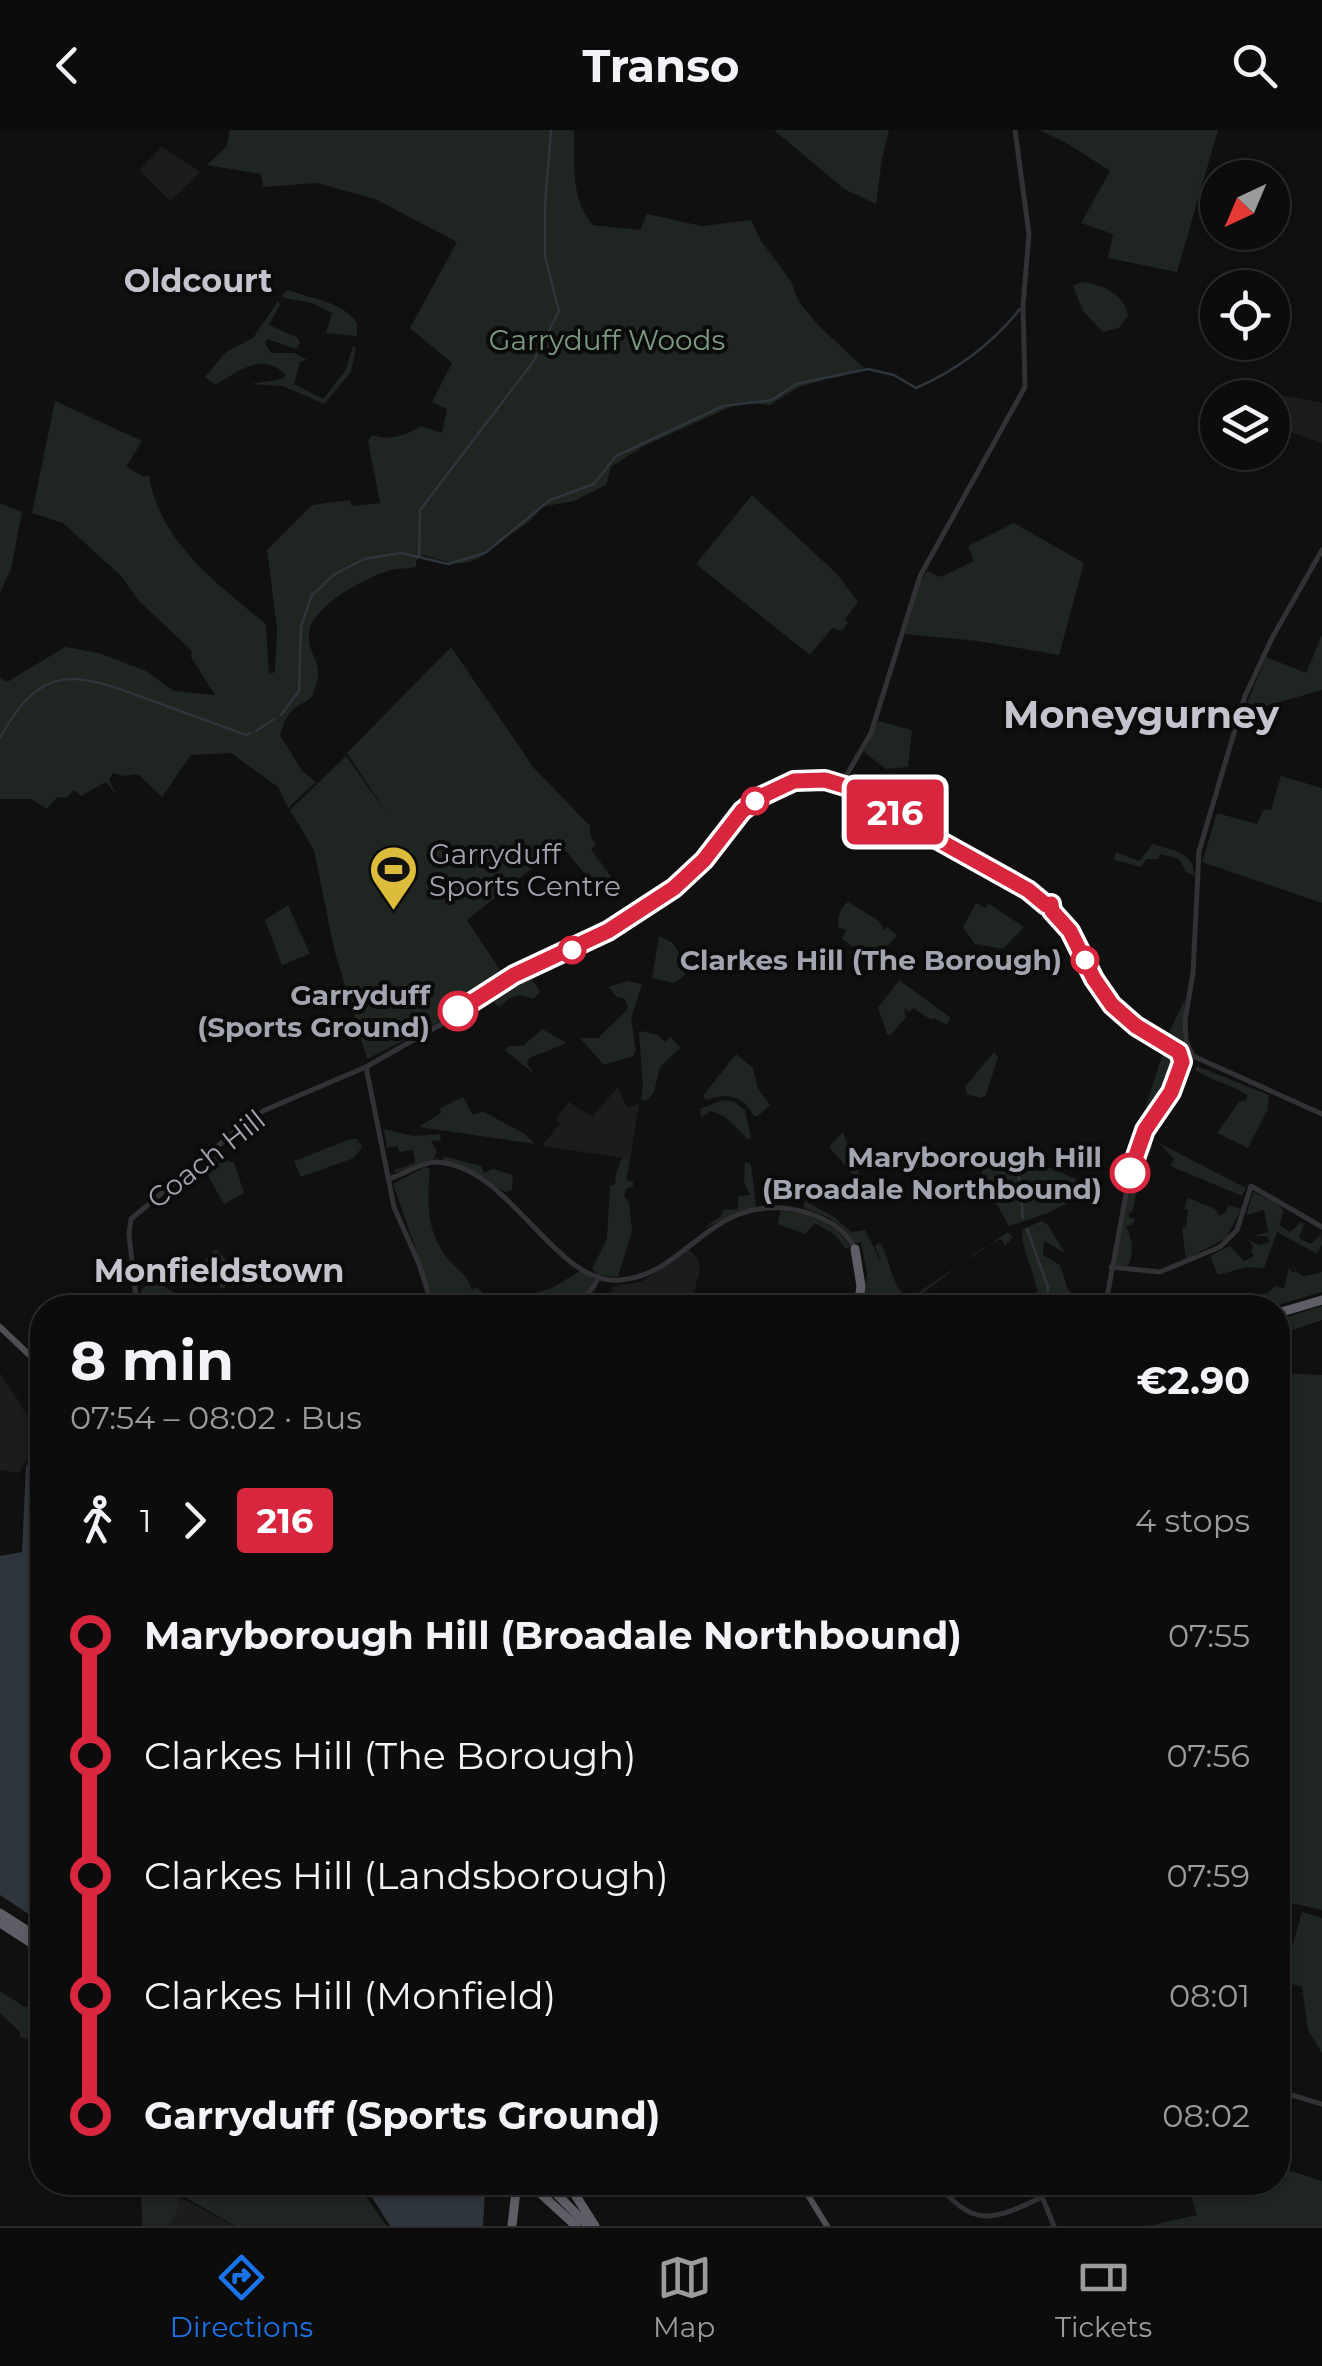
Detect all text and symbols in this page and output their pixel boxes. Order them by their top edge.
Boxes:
icon: back [40,38,95,93]
text: Transo [582,38,740,93]
icon: search [1227,38,1282,93]
north arrow [1200,160,1290,250]
map controls [1200,160,1290,470]
district label: Oldcourt [124,261,272,300]
button: locate [1200,270,1290,360]
park label: Garryduff Woods [489,323,725,357]
button: layers [1200,380,1290,470]
district label: Moneygurney [1003,691,1280,738]
line badge: 216 [838,780,952,844]
unlabelled marker [742,788,768,814]
text: 216 [867,791,923,834]
place label: Garryduff Sports Centre [429,837,621,903]
sports icon: Garryduff Sports Centre [368,844,420,912]
unlabelled marker [559,937,585,963]
place label: Clarkes Hill (The Borough) [680,943,1062,977]
marker: Clarkes Hill (The Borough) [1072,947,1098,973]
place label: Garryduff (Sports Ground) [197,978,431,1044]
marker: Garryduff (Sports Ground) [439,992,477,1030]
street label: Coach Hill [140,1102,272,1216]
place label: Maryborough Hill (Broadale Northbound) [762,1140,1102,1206]
marker: Maryborough Hill (Broadale Northbound) [1111,1154,1149,1192]
district label: Monfieldstown [94,1251,344,1290]
text: 8 min [70,1327,234,1394]
text: €2.90 [1137,1357,1250,1404]
text: 07:54 – 08:02 · Bus [70,1398,362,1437]
icon: walk [70,1493,125,1548]
icon: forward [167,1493,222,1548]
text: 216 [257,1499,313,1542]
text: 1 [140,1501,152,1540]
text: 4 stops [1135,1501,1250,1540]
text: Maryborough Hill (Broadale Northbound) [144,1612,962,1659]
text: 07:55 [1168,1616,1250,1655]
text: Clarkes Hill (The Borough) [144,1732,637,1779]
text: 07:56 [1166,1736,1250,1775]
text: Clarkes Hill (Landsborough) [144,1852,669,1899]
text: 07:59 [1166,1856,1250,1895]
text: Clarkes Hill (Monfield) [144,1972,556,2019]
text: 08:01 [1169,1976,1250,2015]
text: Garryduff (Sports Ground) [144,2092,660,2139]
text: 08:02 [1162,2096,1250,2135]
tab: Directions [170,2250,313,2344]
tab: Map [653,2250,715,2344]
tab: Tickets [1055,2250,1152,2344]

